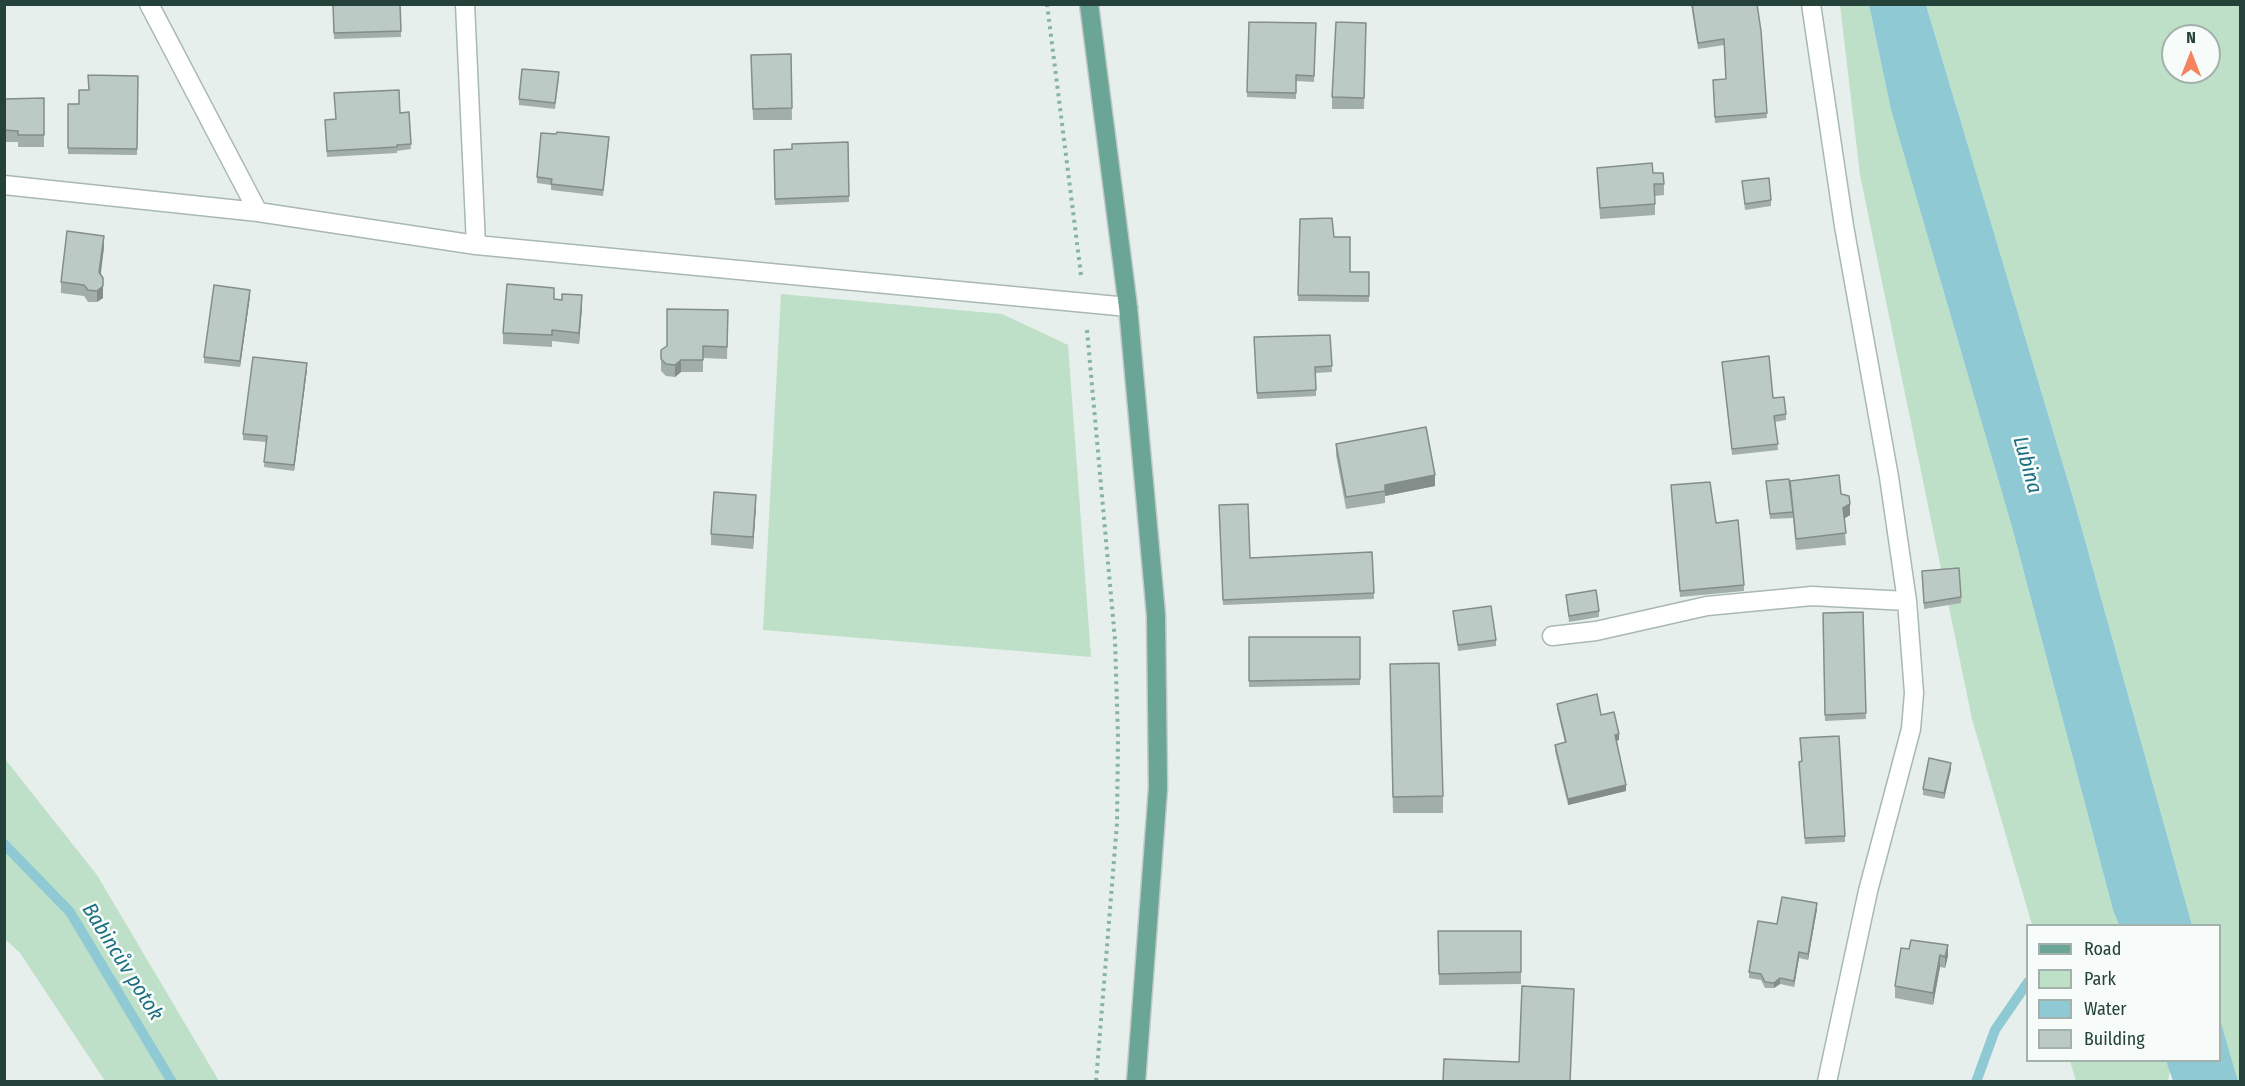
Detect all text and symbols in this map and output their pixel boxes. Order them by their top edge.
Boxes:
north arrow [2161,24,2221,84]
text: N [2186,28,2196,47]
water label: Lubina [2007,434,2047,496]
water label: Babincův potok [76,899,168,1025]
legend [2026,924,2221,1062]
text: Road [2084,938,2121,960]
text: Park [2084,968,2116,990]
text: Water [2084,998,2127,1020]
text: Building [2084,1028,2145,1050]

